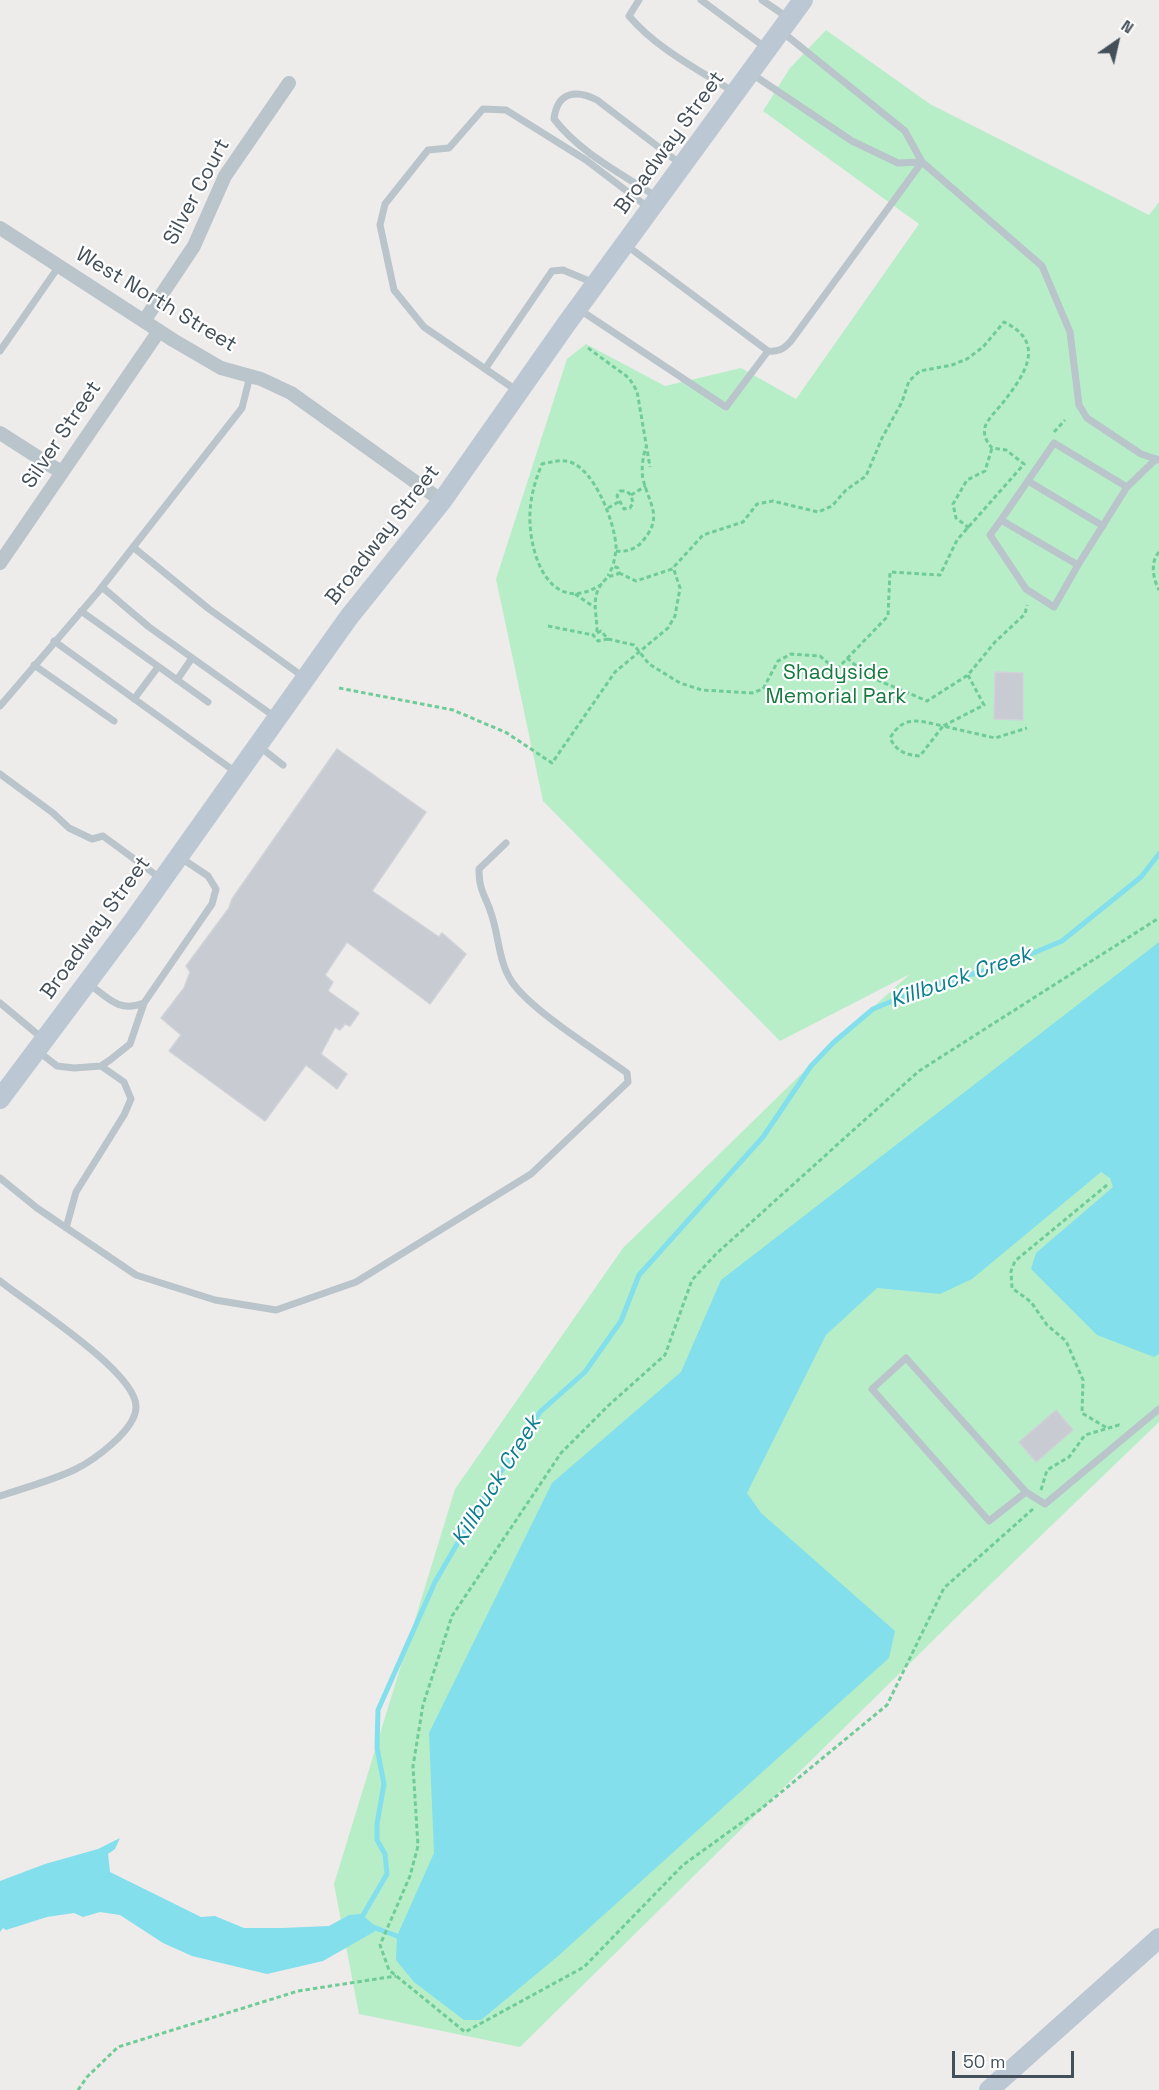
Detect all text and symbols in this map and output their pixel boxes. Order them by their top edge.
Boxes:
north arrow [1087,12,1147,72]
text: N [1117,15,1138,38]
street label: Broadway Street [610,67,730,219]
street label: Silver Court [158,135,236,249]
street label: West North Street [71,242,241,358]
street label: Silver Street [17,377,107,493]
street label: Broadway Street [321,460,445,610]
park label: Shadyside Memorial Park [766,660,906,710]
street label: Broadway Street [36,852,156,1004]
water label: Killbuck Creek [887,941,1035,1015]
water label: Killbuck Creek [447,1411,547,1551]
scale bar [955,2039,1076,2077]
text: 50 m [963,2050,1005,2073]

